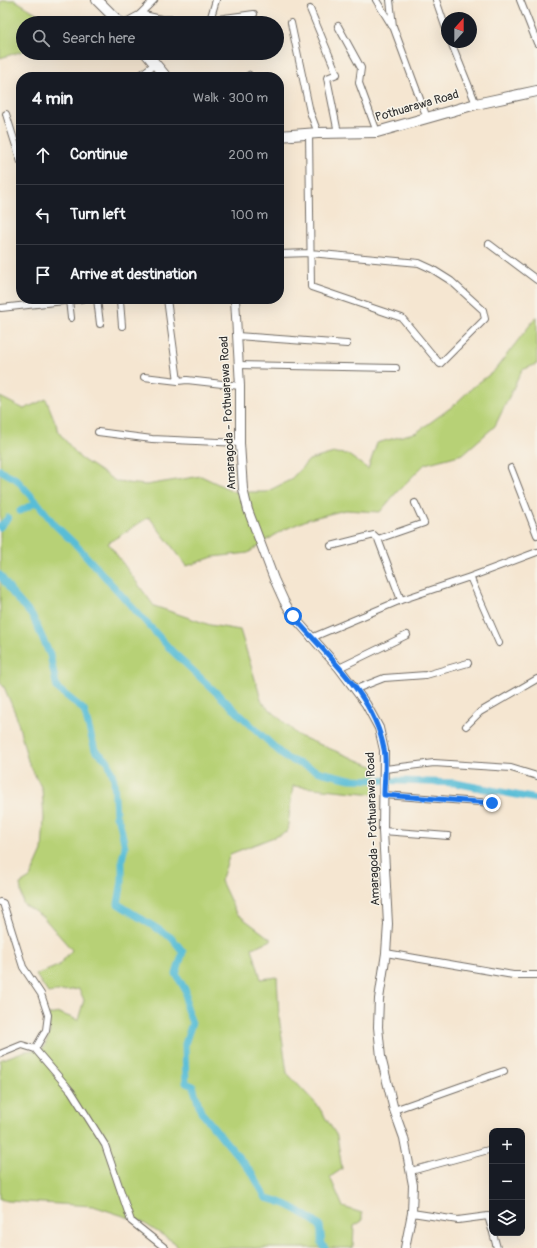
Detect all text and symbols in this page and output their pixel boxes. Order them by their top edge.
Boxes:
north arrow [441,12,477,48]
search box [16,16,284,60]
icon: search [30,27,52,49]
text: Search here [62,29,135,48]
street label: Pothuarawa Road [374,87,461,125]
text: 4 min [32,88,73,109]
text: Walk · 300 m [193,90,268,106]
icon: ahead [32,144,54,166]
text: Continue [70,145,128,164]
text: 200 m [229,147,268,163]
icon: left [32,204,54,226]
text: Turn left [70,205,126,224]
text: 100 m [231,207,268,223]
icon: arrive [32,264,54,286]
text: Arrive at destination [70,265,197,284]
street label: Amaragoda - Pothuarawa Road [216,336,240,490]
route start [284,607,302,625]
street label: Amaragoda - Pothuarawa Road [363,752,383,906]
route end [483,794,501,812]
map controls [489,1128,525,1236]
button: + [489,1128,525,1164]
button: − [489,1164,525,1200]
button: layers [489,1200,525,1236]

